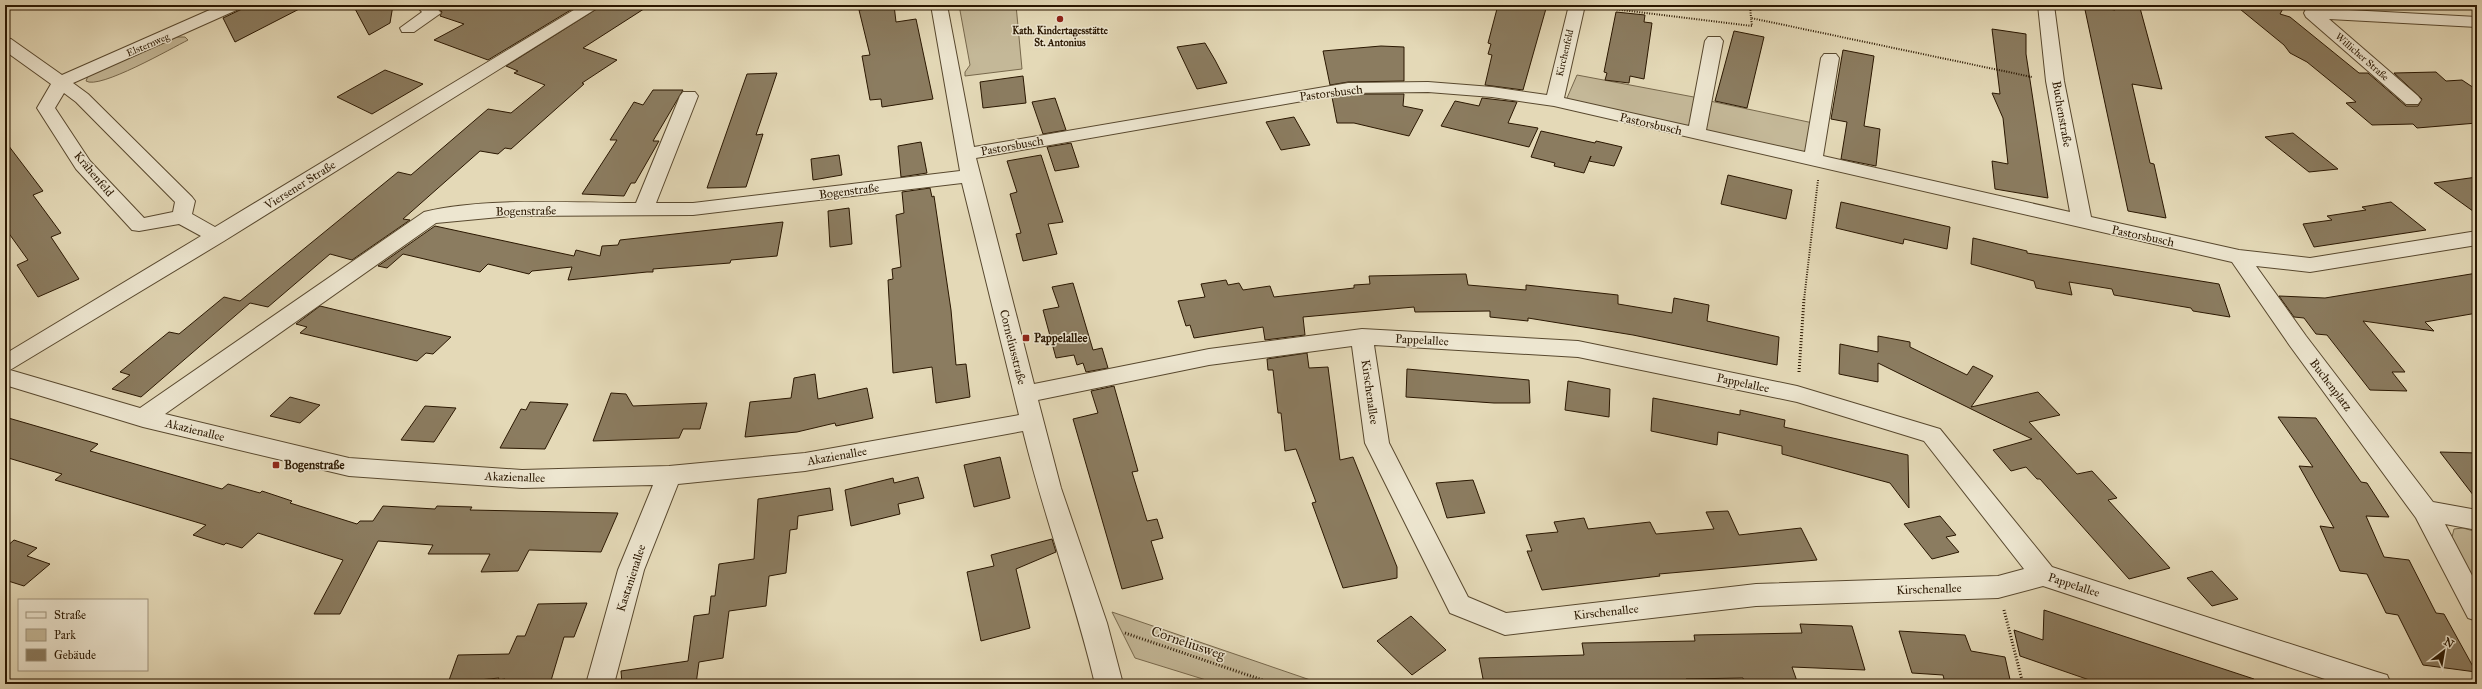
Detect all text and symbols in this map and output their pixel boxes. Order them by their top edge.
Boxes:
marker: Kath. Kindertagesstätte St. Antonius [1055,14,1065,24]
place label: Kath. Kindertagesstätte St. Antonius [1012,25,1109,49]
street label: Kirchenfeld [1554,28,1576,78]
street label: Elsternweg [125,30,172,59]
street label: Willicher Straße [2333,31,2391,83]
street label: Buchenstraße [2049,80,2075,148]
street label: Pastorsbusch [1299,82,1364,104]
street label: Pastorsbusch [1618,110,1684,138]
street label: Pastorsbusch [979,134,1045,158]
street label: Krähenfeld [71,149,117,199]
street label: Viersener Straße [261,158,338,213]
street label: Bogenstraße [818,180,880,203]
street label: Bogenstraße [496,203,556,220]
street label: Pastorsbusch [2110,223,2176,250]
street label: Corneliusstraße [997,308,1029,386]
place label: Pappelallee [1034,331,1088,346]
street label: Pappelallee [1395,332,1449,348]
marker: Pappelallee [1021,333,1031,343]
street label: Buchenplatz [2307,356,2355,414]
street label: Kirschenallee [1359,359,1381,425]
street label: Pappelallee [1715,371,1771,395]
street label: Akazienallee [163,416,226,444]
street label: Akazienallee [805,444,868,468]
place label: Bogenstraße [284,458,345,473]
marker: Bogenstraße [271,460,281,470]
street label: Akazienallee [484,469,545,485]
street label: Kastanienallee [614,543,648,613]
street label: Pappelallee [2046,570,2102,600]
street label: Kirschenallee [1896,581,1962,597]
legend [18,599,148,671]
street label: Kirschenallee [1573,602,1639,622]
text: Straße [54,608,86,622]
street label: Corneliusweg [1149,622,1228,664]
text: Park [54,628,76,642]
north arrow [2424,631,2464,671]
text: N [2442,635,2457,651]
text: Gebäude [54,648,96,662]

